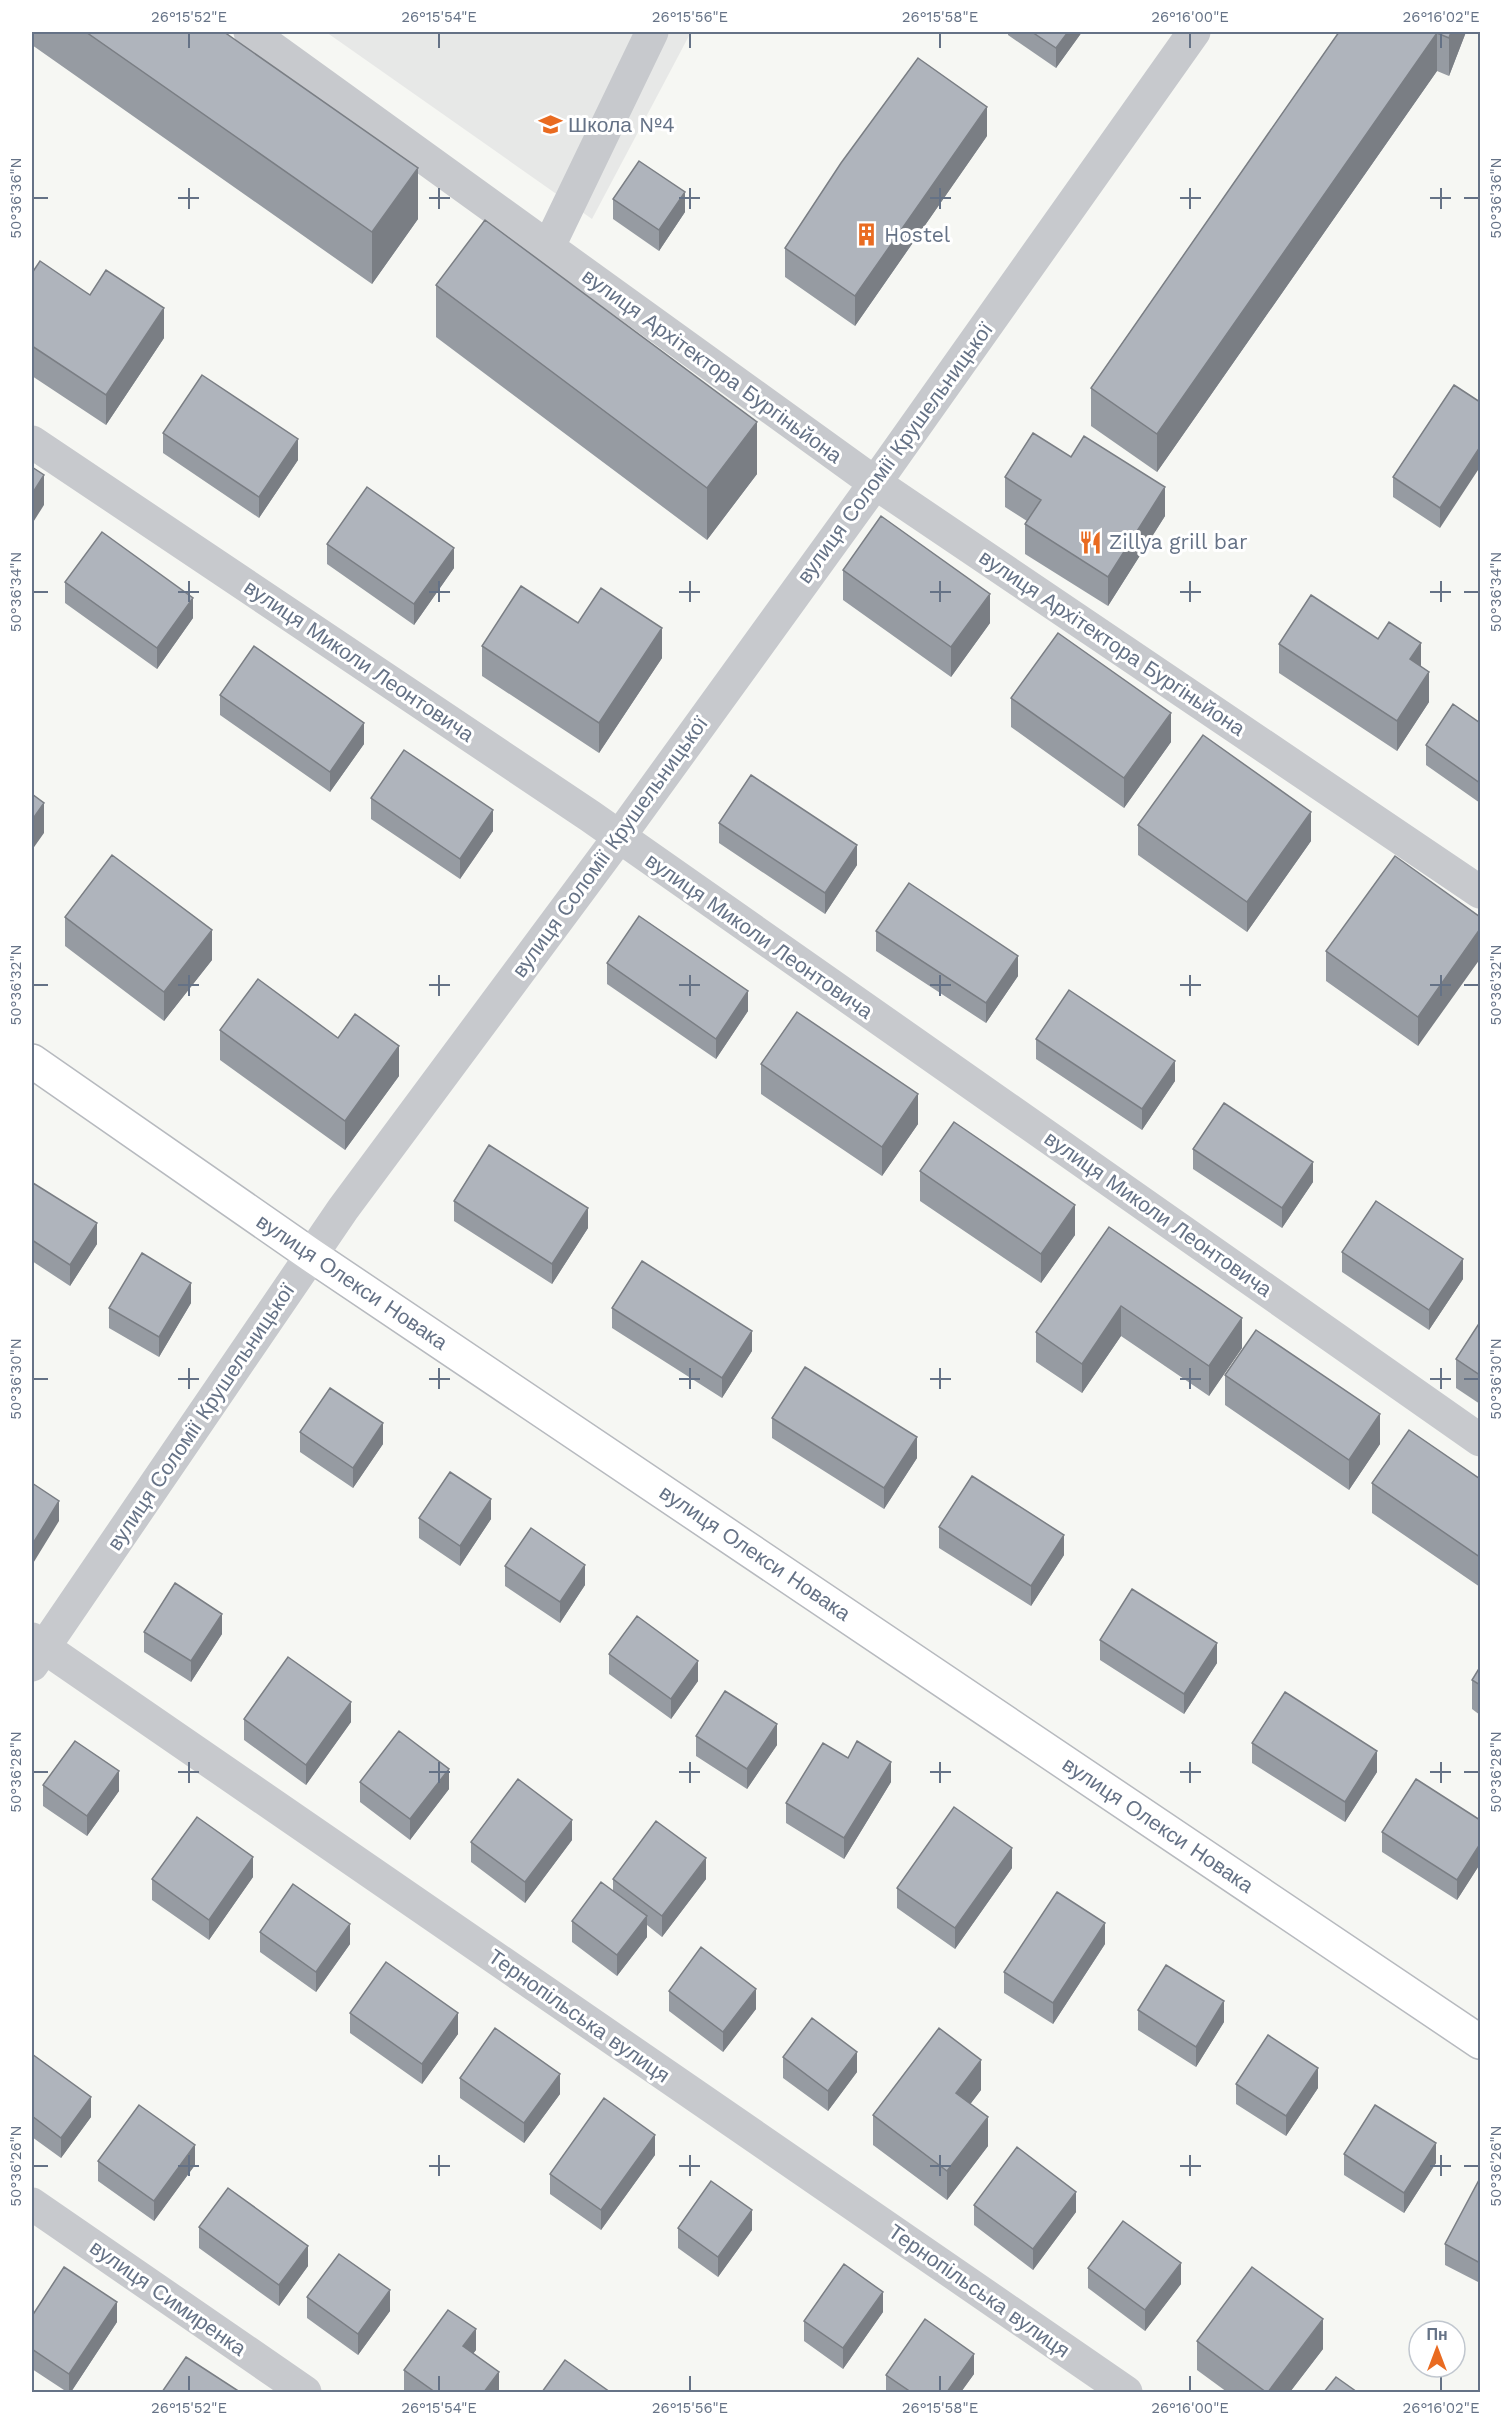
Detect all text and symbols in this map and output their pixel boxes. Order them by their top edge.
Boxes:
text: 26°15'52"E [151,8,227,26]
text: 26°15'54"E [401,8,477,26]
text: 26°15'56"E [652,8,728,26]
text: 26°15'58"E [902,8,978,26]
text: 26°16'00"E [1151,8,1229,26]
text: 26°16'02"E [1403,8,1479,26]
school or university icon: Школа №4 [537,112,563,138]
place label: Школа №4 [568,112,675,137]
text: 50°36'36"N [7,157,25,239]
text: 50°36'36"N [1487,157,1505,239]
building icon: Hostel [853,222,879,248]
place label: Hostel [884,222,951,247]
street label: вулиця Архітектора Бургіньйона [578,263,847,468]
street label: вулиця Соломії Крушельницької [792,317,998,588]
restaurant icon: Zillya grill bar [1078,529,1104,555]
place label: Zillya grill bar [1109,529,1248,554]
street label: вулиця Архітектора Бургіньйона [975,544,1250,741]
text: 50°36'34"N [7,552,25,632]
text: 50°36'34"N [1487,552,1505,632]
street label: вулиця Миколи Леонтовича [240,574,479,747]
street label: вулиця Соломії Крушельницької [507,711,713,982]
street label: вулиця Миколи Леонтовича [641,847,878,1024]
text: 50°36'32"N [7,945,25,1025]
text: 50°36'32"N [1487,945,1505,1025]
street label: вулиця Миколи Леонтовича [1040,1125,1277,1302]
street label: вулиця Олекси Новака [252,1208,453,1355]
street label: вулиця Соломії Крушельницької [102,1278,299,1555]
text: 50°36'30"N [7,1338,25,1420]
text: 50°36'30"N [1487,1338,1505,1420]
street label: вулиця Олекси Новака [655,1479,856,1626]
text: 50°36'28"N [7,1731,25,1813]
text: 50°36'28"N [1487,1731,1505,1813]
street label: вулиця Олекси Новака [1058,1751,1259,1898]
street label: Тернопільська вулиця [484,1944,675,2088]
text: 50°36'26"N [7,2125,25,2207]
text: 50°36'26"N [1487,2125,1505,2207]
street label: Тернопільська вулиця [884,2219,1075,2363]
street label: вулиця Симиренка [85,2234,251,2361]
north arrow [1407,2319,1467,2379]
text: Пн [1426,2325,1448,2344]
text: 26°15'52"E [151,2399,227,2417]
text: 26°15'54"E [401,2399,477,2417]
text: 26°15'56"E [652,2399,728,2417]
text: 26°15'58"E [902,2399,978,2417]
text: 26°16'00"E [1151,2399,1229,2417]
text: 26°16'02"E [1403,2399,1479,2417]

